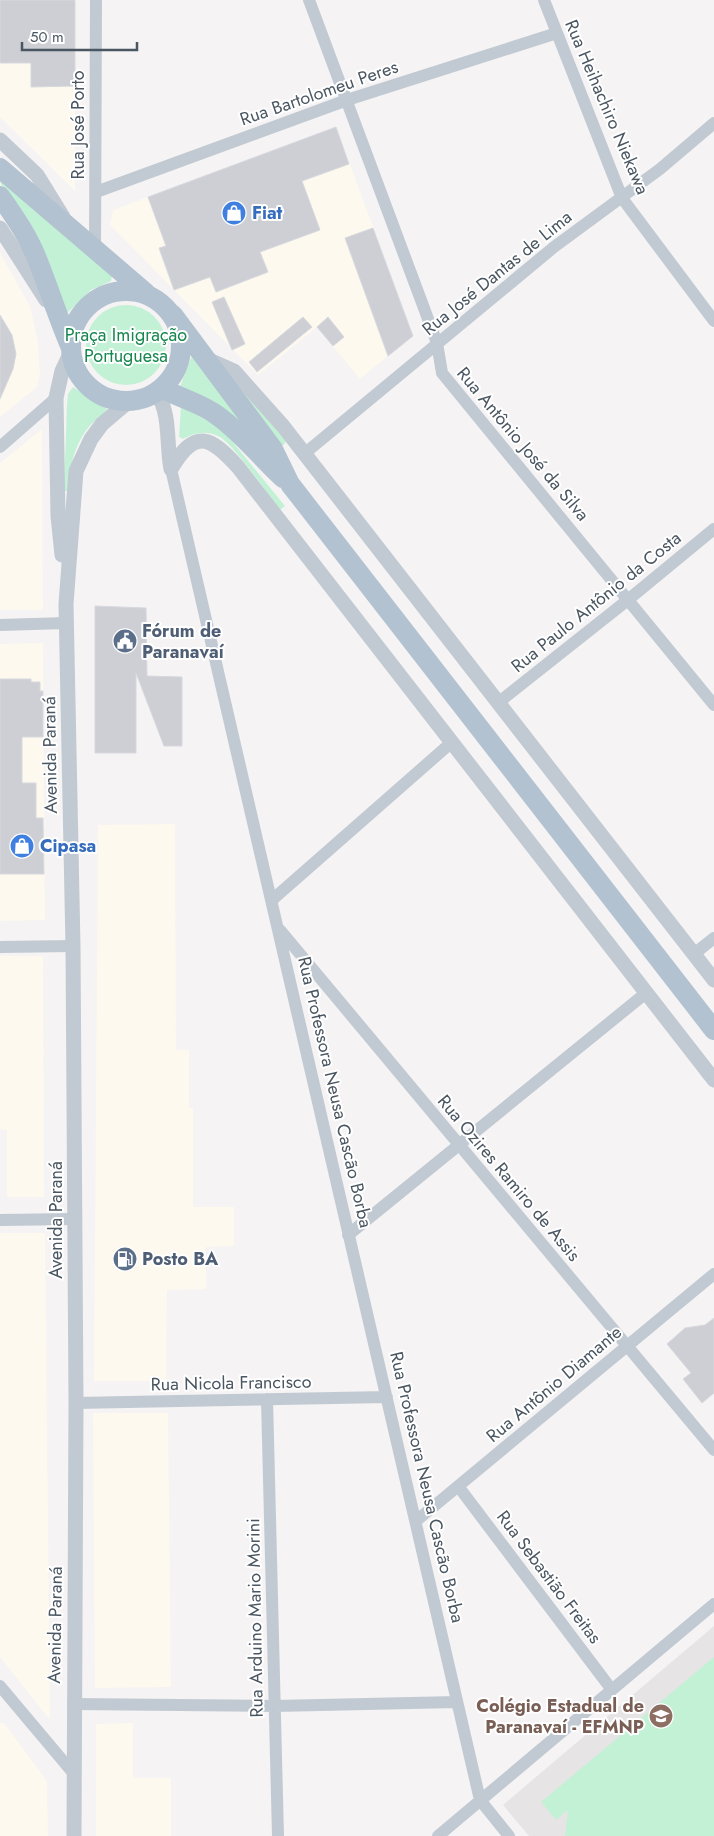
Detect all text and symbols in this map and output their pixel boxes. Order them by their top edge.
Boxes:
street label: Rua Heihachiro Niekawa [558,16,656,198]
scale bar [22,20,138,52]
text: 50 m [30,26,64,48]
street label: Rua Bartolomeu Peres [236,54,402,132]
street label: Rua José Porto [65,70,91,180]
shop icon: Fiat [221,200,247,226]
place label: Fiat [252,200,283,226]
street label: Rua José Dantas de Lima [417,204,577,342]
park label: Praça Imigração Portuguesa [65,322,187,369]
street label: Rua Antônio José da Silva [451,361,595,527]
street label: Rua Paulo Antônio da Costa [505,525,687,679]
place label: Fórum de Paranavaí [142,618,225,665]
public building icon: Fórum de Paranavaí [112,628,138,654]
street label: Avenida Paraná [36,696,64,814]
shop icon: Cipasa [9,833,35,859]
place label: Cipasa [40,833,96,859]
street label: Rua Professora Neusa Cascão Borba [291,954,379,1230]
street label: Rua Ozires Ramiro de Assis [431,1089,587,1267]
street label: Avenida Paraná [43,1161,69,1279]
fuel station icon: Posto BA [112,1246,138,1272]
place label: Posto BA [142,1246,219,1272]
street label: Rua Antônio Diamante [481,1319,627,1449]
street label: Rua Professora Neusa Cascão Borba [383,1349,471,1625]
street label: Rua Nicola Francisco [150,1369,312,1397]
street label: Rua Sebastião Freitas [490,1505,608,1649]
street label: Rua Arduino Mario Morini [240,1518,270,1718]
street label: Avenida Paraná [41,1566,69,1684]
place label: Colégio Estadual de Paranavaí - EFMNP [476,1693,644,1740]
school or university icon: Colégio Estadual de Paranavaí - EFMNP [648,1703,674,1729]

